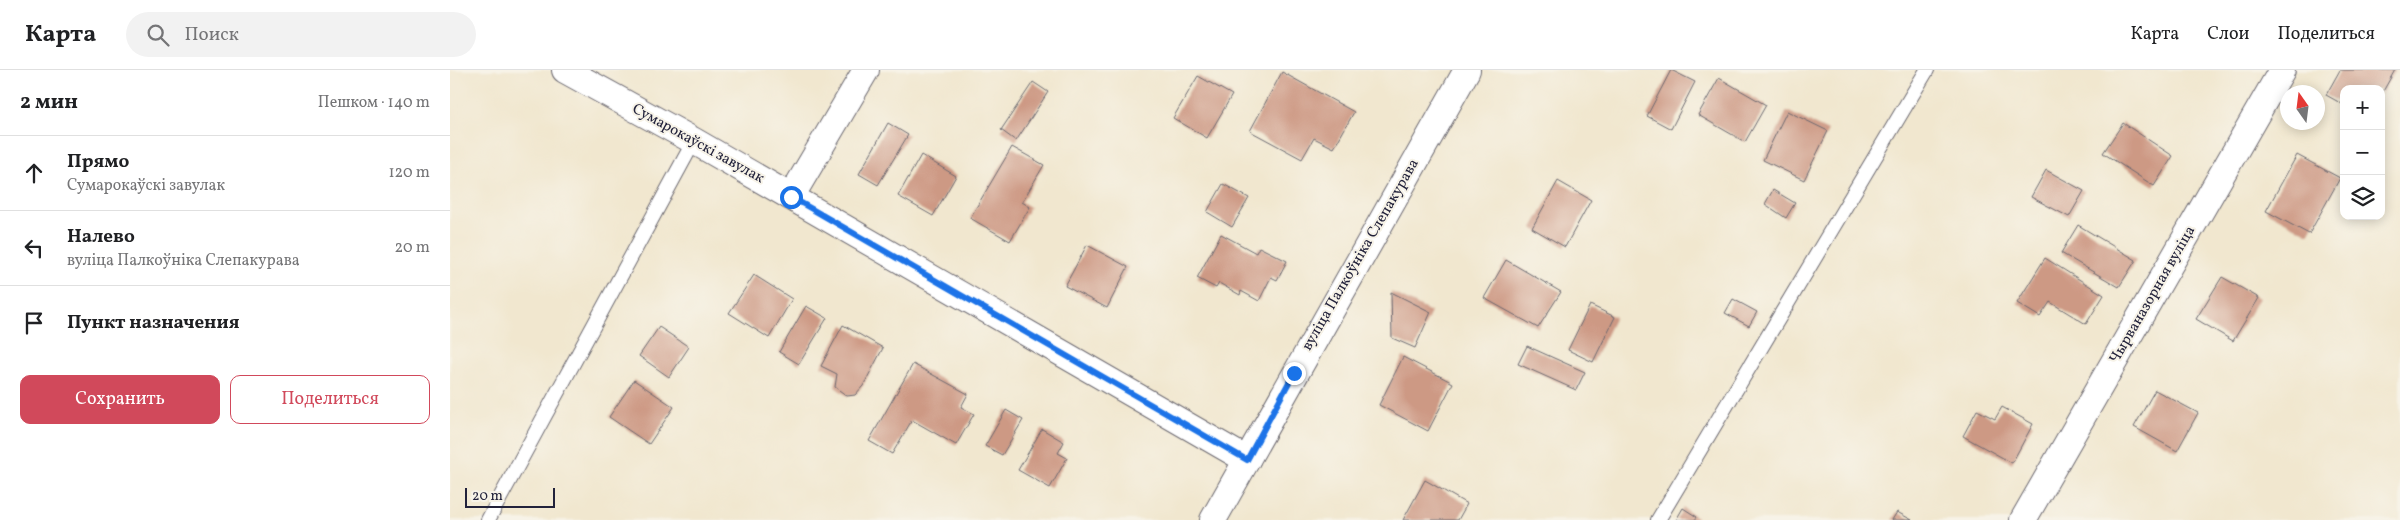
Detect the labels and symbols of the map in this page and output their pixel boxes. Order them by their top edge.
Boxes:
north arrow [2280,85,2325,130]
street label: Сумарокаўскі завулак [628,99,768,189]
street label: вуліца Палкоўніка Слепакурава [1297,155,1425,355]
route start [780,186,803,209]
street label: Чырваназорная вуліца [2105,222,2201,368]
route end [1283,362,1306,385]
scale bar [465,485,555,508]

